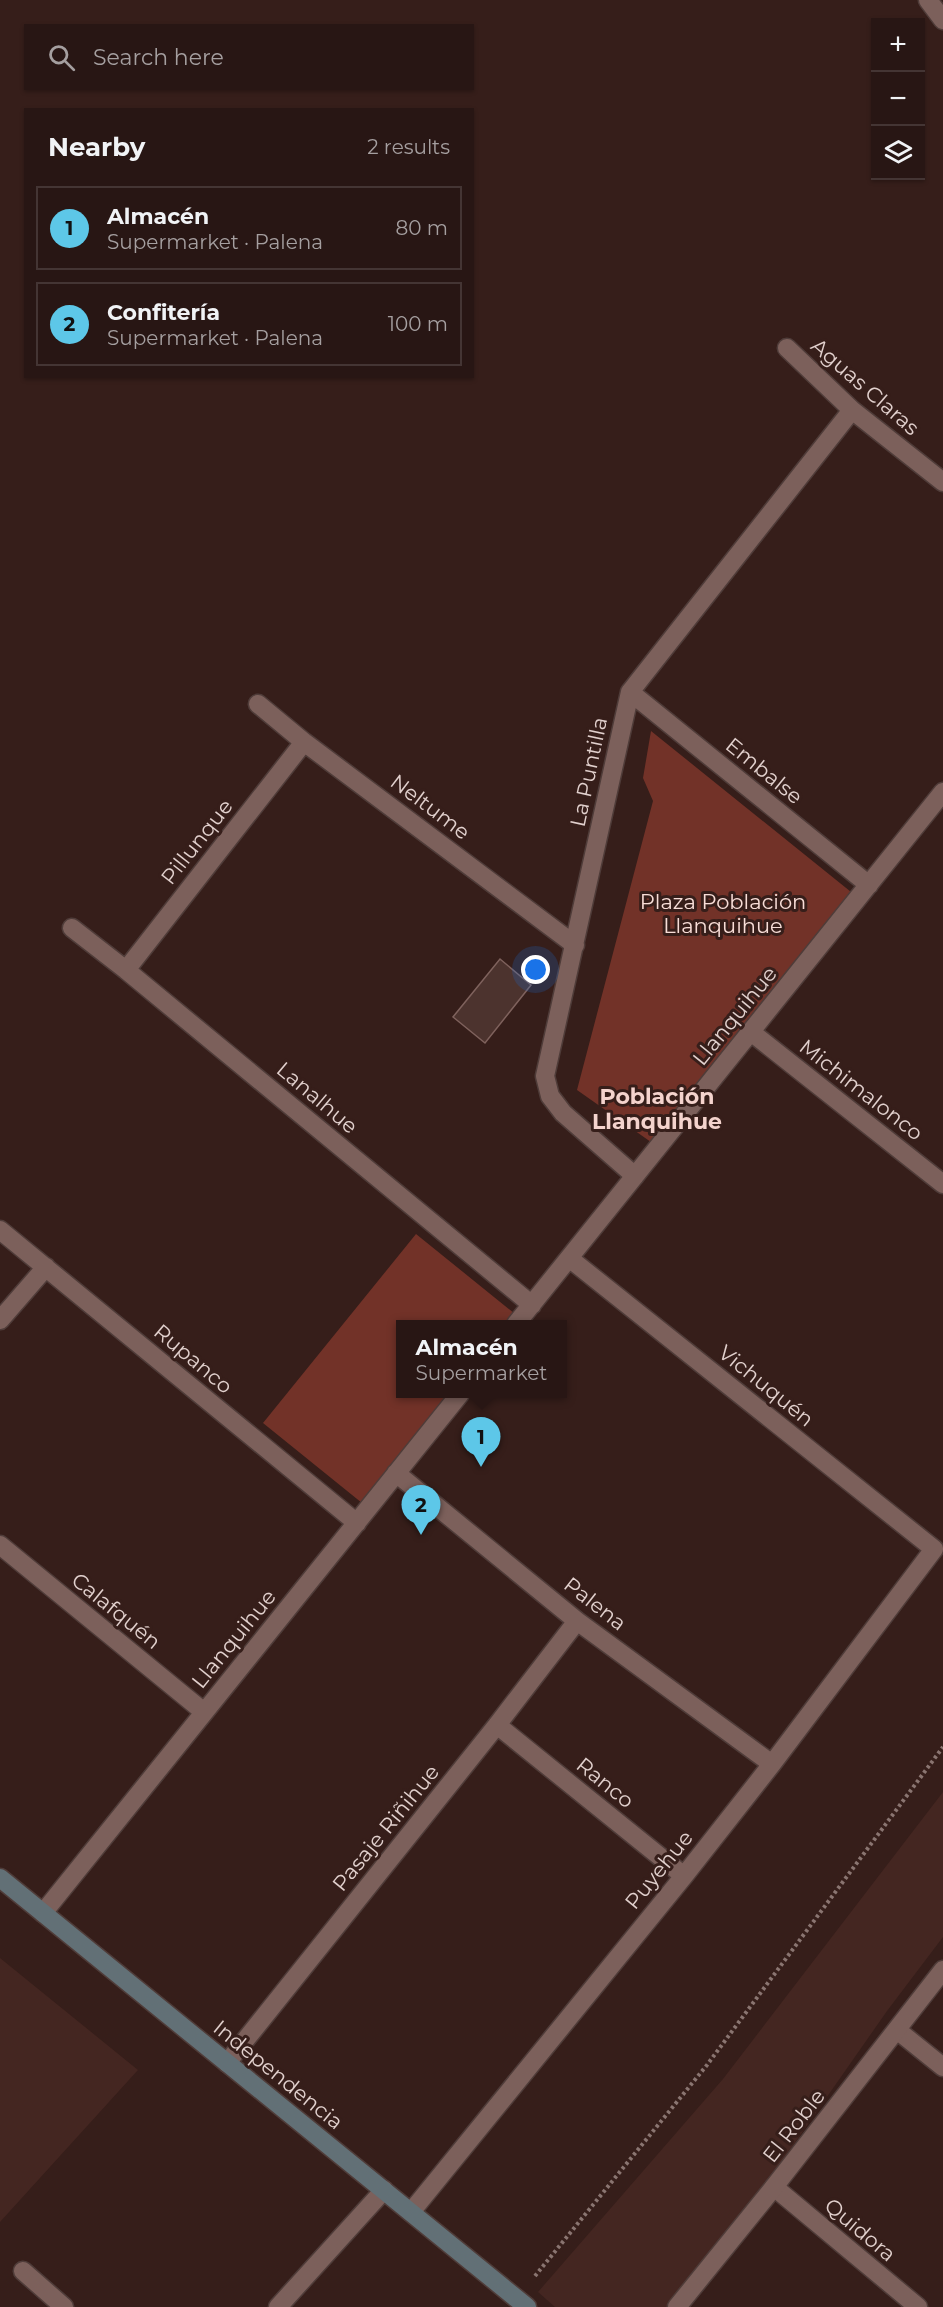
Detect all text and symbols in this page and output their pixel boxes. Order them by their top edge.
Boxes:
map controls [871,18,925,180]
button: + [871,18,925,72]
search box [24,24,474,90]
icon: search [45,41,78,74]
text: Search here [93,44,224,71]
button: − [871,72,925,126]
button: layers [871,126,925,180]
text: Nearby [48,131,145,163]
text: 2 results [367,135,450,159]
text: Almacén [107,203,209,230]
text: 1 [66,216,73,240]
text: 80 m [396,216,448,240]
text: Supermarket · Palena [107,230,323,254]
text: Confitería [107,299,220,326]
text: 2 [64,312,75,336]
text: 100 m [388,312,448,336]
text: Supermarket · Palena [107,326,323,350]
street label: Aguas Claras [806,333,924,440]
street label: La Puntilla [565,715,612,829]
street label: Embalse [721,732,808,809]
street label: Neltume [386,769,475,845]
street label: Pillunque [156,794,238,889]
park label: Plaza Población Llanquihue [640,889,806,938]
your location [521,955,550,984]
street label: Llanquihue [687,961,782,1070]
street label: Michimalonco [795,1034,928,1146]
street label: Lanalhue [272,1057,363,1139]
district label: Población Llanquihue [592,1083,722,1135]
street label: Rupanco [149,1319,238,1399]
popup [396,1320,567,1398]
text: Almacén [416,1334,518,1361]
street label: Vichuquén [714,1340,819,1432]
text: Supermarket [416,1361,547,1385]
pin: 1 [462,1418,500,1467]
pin: 2 [402,1486,440,1535]
street label: Calafquén [67,1567,166,1654]
street label: Palena [559,1572,631,1636]
street label: Llanquihue [186,1584,281,1693]
street label: Ranco [572,1752,639,1813]
street label: Pasaje Riñihue [327,1759,444,1896]
street label: Puyehue [619,1825,698,1914]
street label: Independencia [209,2015,348,2134]
street label: El Roble [757,2084,830,2167]
street label: Quidora [820,2193,901,2266]

